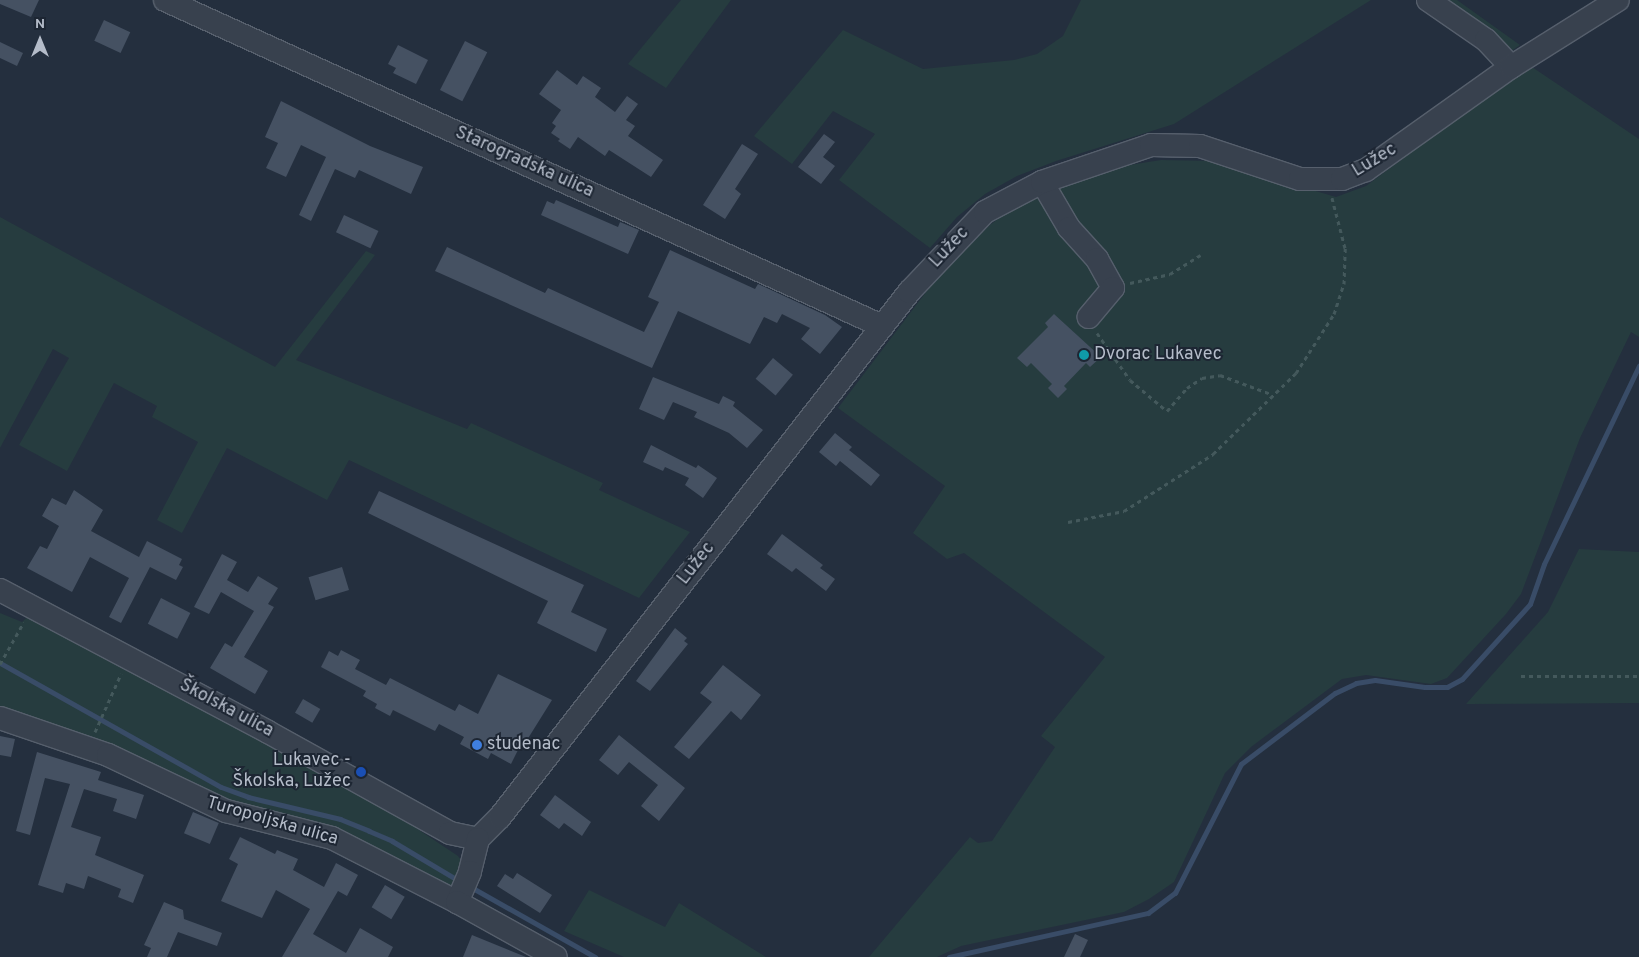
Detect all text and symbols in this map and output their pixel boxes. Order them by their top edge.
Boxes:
north arrow [15,15,65,65]
text: N [35,16,45,33]
street label: Starogradska ulica [451,123,597,203]
street label: Lužec [1349,139,1401,183]
street label: Lužec [926,223,974,273]
place label: Dvorac Lukavec [1094,344,1222,366]
marker: Dvorac Lukavec [1078,349,1090,361]
street label: Lužec [674,538,720,590]
street label: Školska ulica [175,675,277,743]
place label: studenac [487,734,561,756]
marker: studenac [471,739,483,751]
place label: Lukavec - Školska, Lužec [233,751,351,794]
marker: Lukavec - Školska, Lužec [355,766,367,778]
street label: Turopoljska ulica [204,793,340,851]

